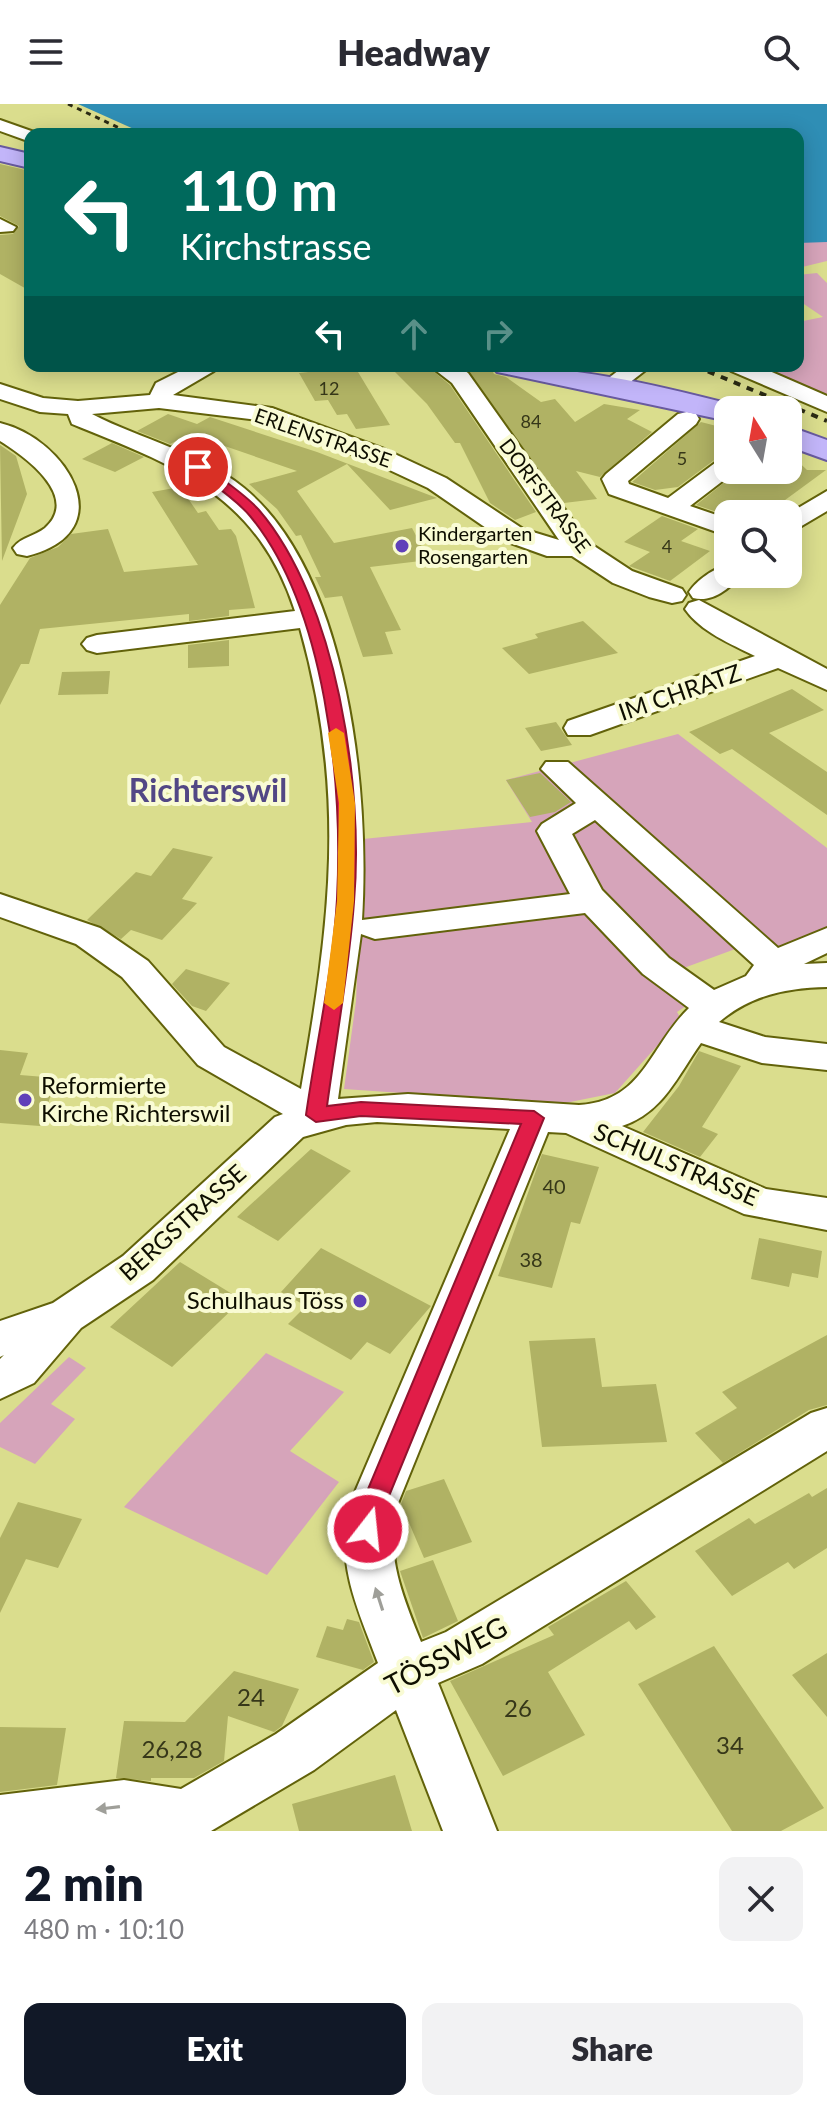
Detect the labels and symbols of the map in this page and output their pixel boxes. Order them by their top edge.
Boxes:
house number: 12 [319,377,339,399]
north arrow [714,396,802,484]
street label: ERLENSTRASSE [252,402,395,472]
house number: 84 [521,410,541,432]
pin [164,433,232,501]
street label: DORFSTRASSE [495,434,597,557]
house number: 5 [677,447,687,469]
place label: Kindergarten Rosengarten [418,521,532,568]
house number: 4 [662,535,672,557]
marker: Kindergarten Rosengarten [393,537,411,555]
street label: IM CHRATZ [614,657,745,726]
district label: Richterswil [129,770,287,809]
place label: Reformierte Kirche Richterswil [41,1070,230,1127]
marker: Reformierte Kirche Richterswil [16,1091,34,1109]
street label: SCHULSTRASSE [590,1116,763,1211]
street label: BERGSTRASSE [113,1158,251,1286]
house number: 40 [542,1174,566,1198]
house number: 38 [519,1247,543,1271]
place label: Schulhaus Töss [187,1285,344,1314]
marker: Schulhaus Töss [351,1292,369,1310]
position arrow [326,1487,410,1571]
one-way arrow [373,1586,385,1610]
street label: TÖSSWEG [379,1609,512,1701]
house number: 24 [237,1682,265,1711]
house number: 26 [504,1693,532,1722]
house number: 34 [716,1730,744,1759]
house number: 26,28 [141,1734,203,1763]
one-way arrow [95,1802,120,1815]

